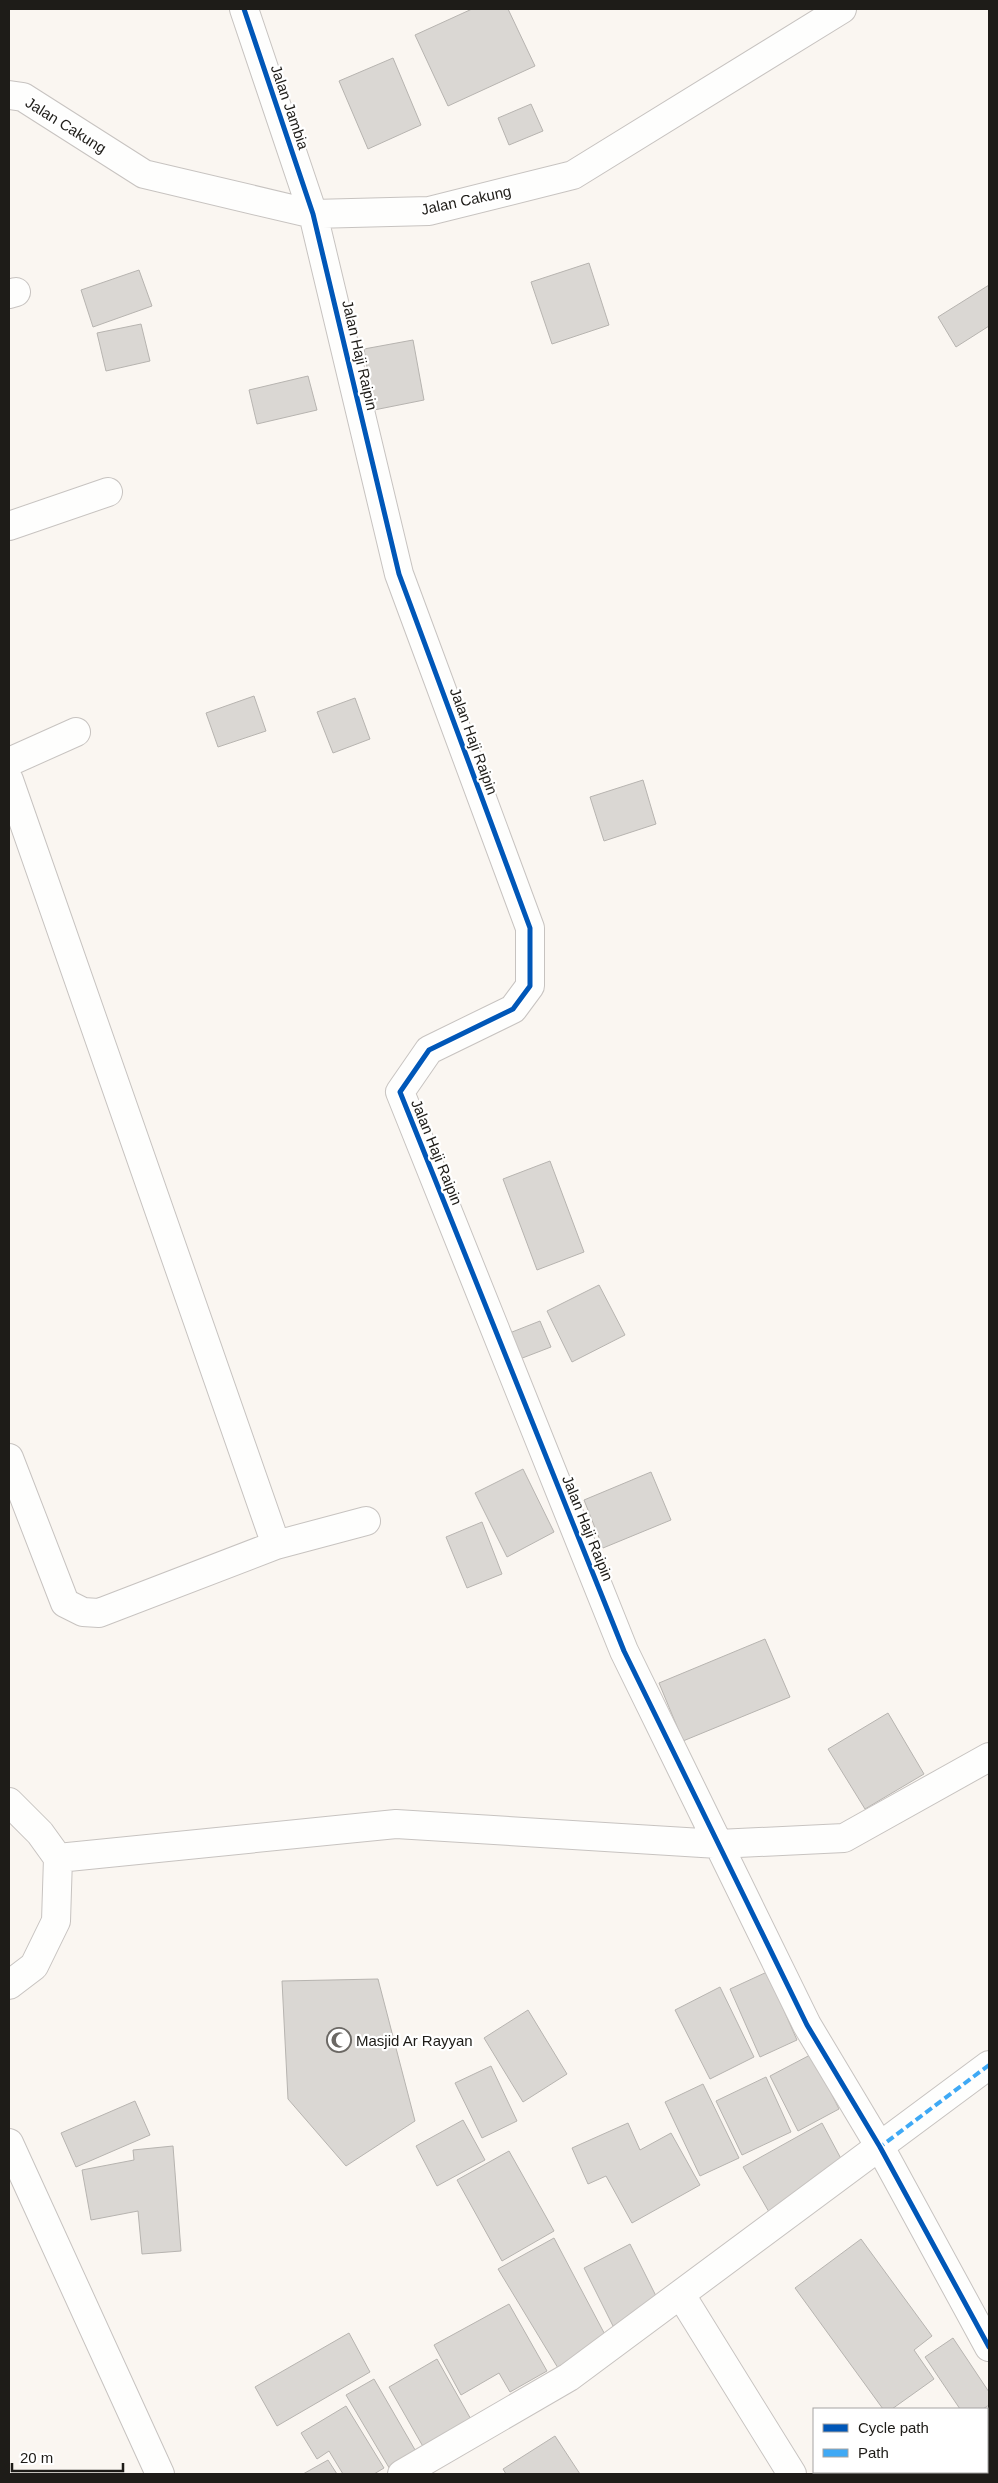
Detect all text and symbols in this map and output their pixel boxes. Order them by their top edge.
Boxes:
street label: Jalan Jambia [268,62,313,152]
street label: Jalan Cakung [23,93,109,157]
street label: Jalan Cakung [419,182,513,218]
street label: Jalan Haji Raipin [339,298,381,412]
street label: Jalan Haji Raipin [447,685,501,797]
street label: Jalan Haji Raipin [408,1097,466,1207]
street label: Jalan Haji Raipin [559,1473,617,1583]
mosque icon: Masjid Ar Rayyan [326,2027,352,2053]
place label: Masjid Ar Rayyan [356,2032,473,2049]
legend [813,2408,988,2473]
text: Cycle path [858,2419,929,2436]
scale bar [12,2440,124,2472]
text: Path [858,2444,889,2461]
text: 20 m [20,2449,53,2466]

